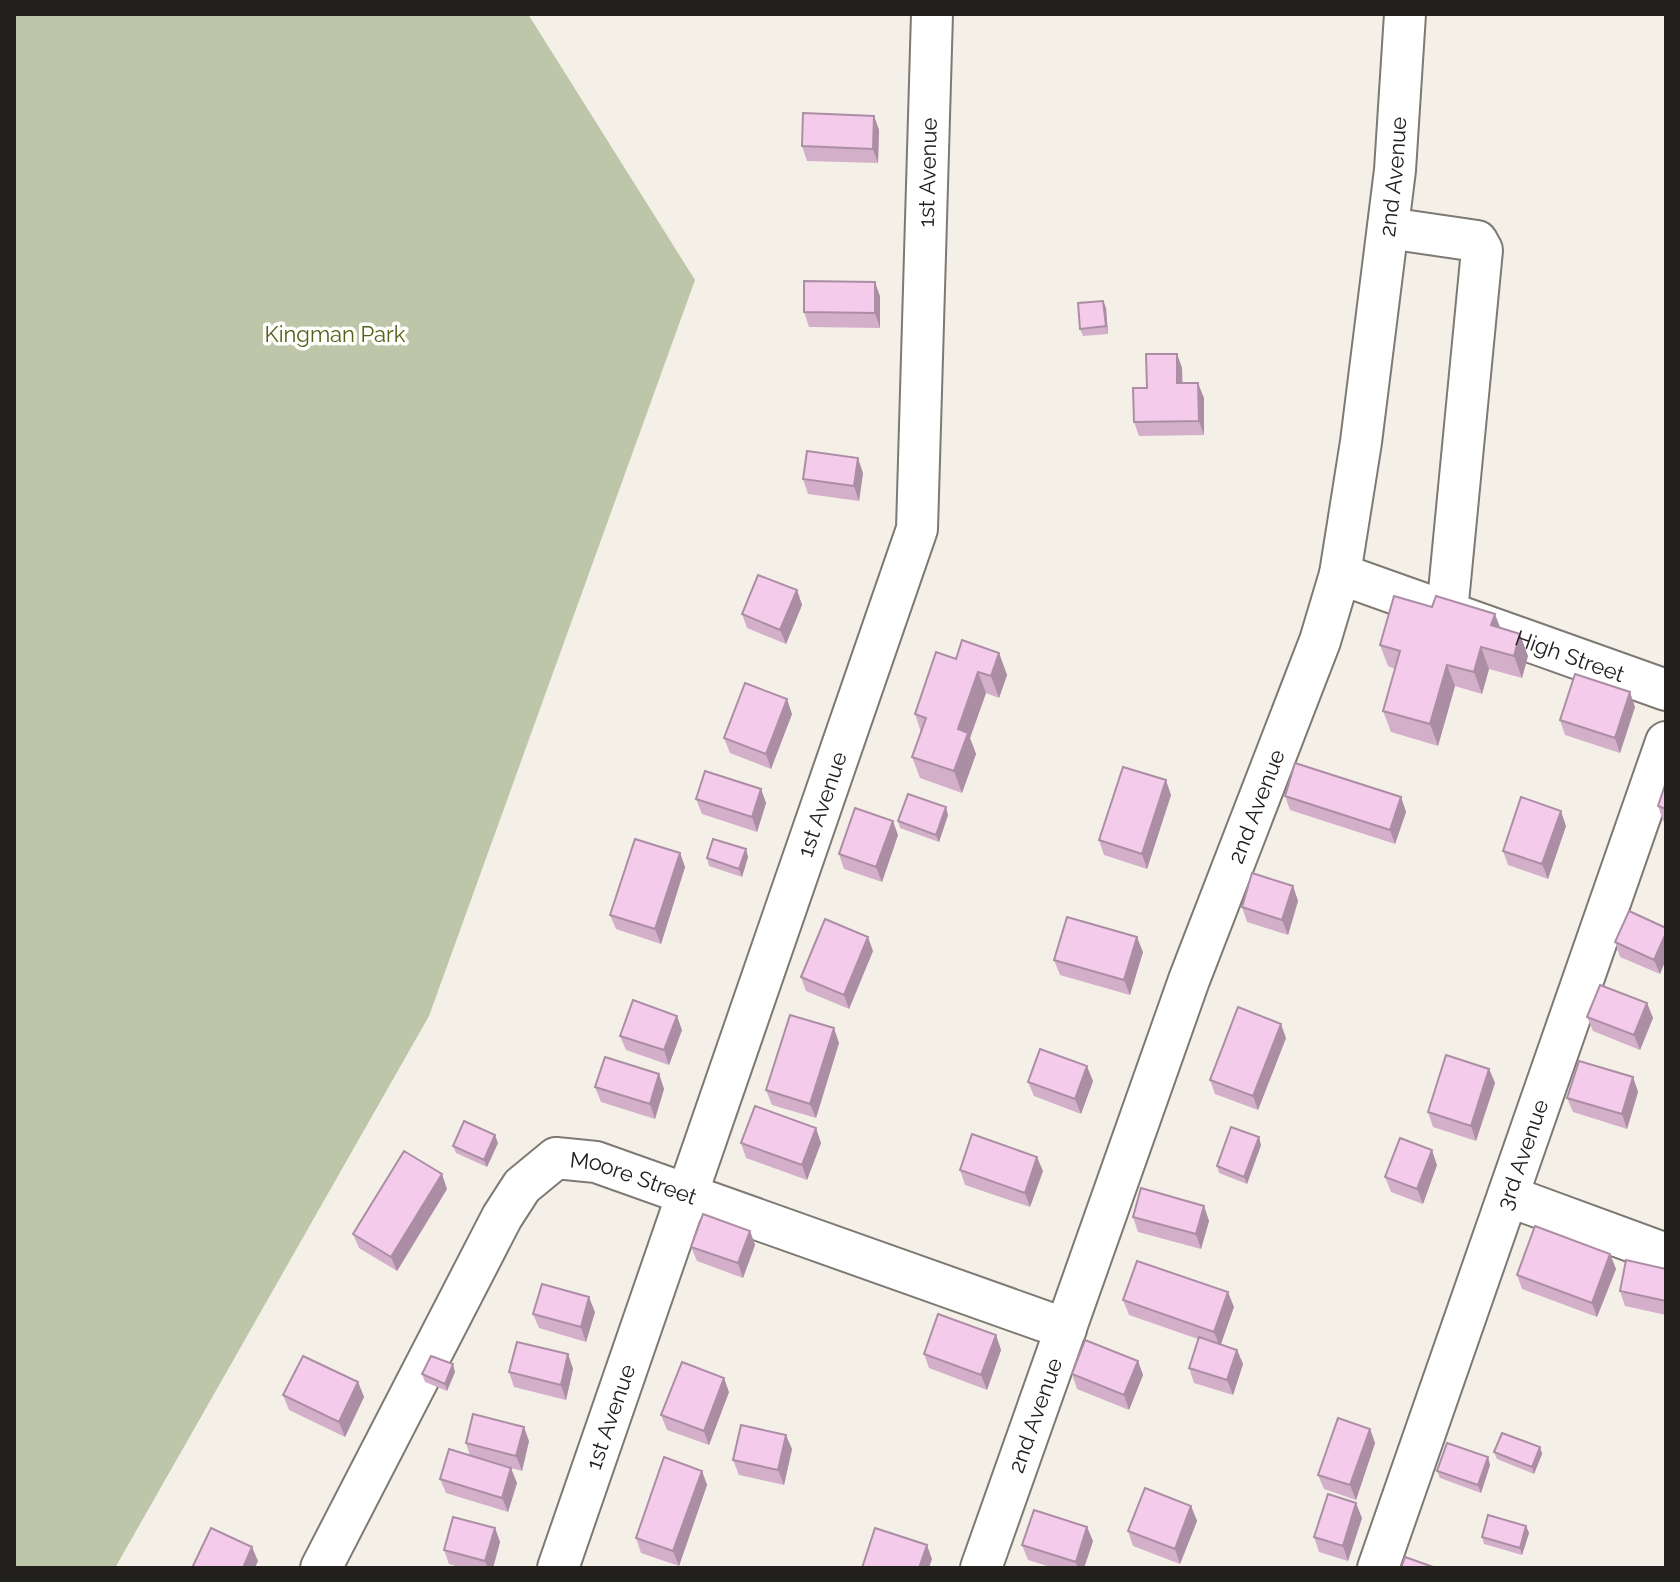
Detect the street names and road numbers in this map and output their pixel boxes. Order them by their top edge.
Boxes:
street label: 2nd Avenue [1374,116,1411,238]
street label: 1st Avenue [913,117,942,228]
street label: High Street [1512,624,1629,687]
street label: 2nd Avenue [1222,745,1290,867]
street label: 1st Avenue [792,748,852,860]
street label: 3rd Avenue [1491,1096,1553,1213]
street label: Moore Street [569,1146,701,1210]
street label: 2nd Avenue [1003,1354,1067,1476]
street label: 1st Avenue [580,1361,640,1473]

